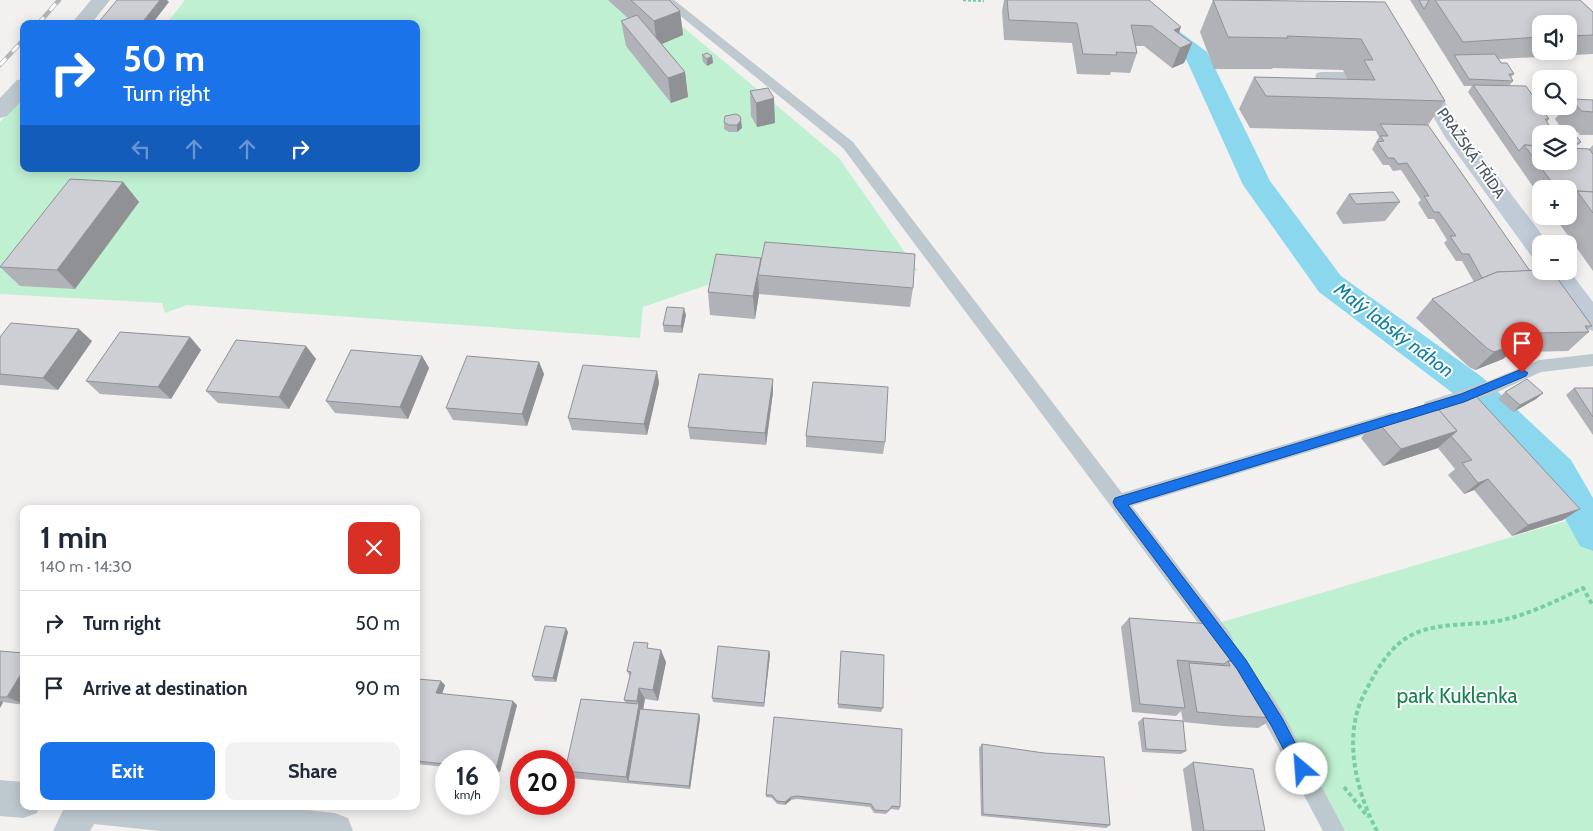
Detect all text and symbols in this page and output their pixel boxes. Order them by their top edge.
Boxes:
map controls [1532,15,1577,280]
button: sound [1532,15,1577,60]
text: 50 m [123,37,205,80]
icon: right [40,40,105,105]
button: search [1532,70,1577,115]
text: Turn right [123,80,210,107]
street label: PRAŽSKÁ TŘÍDA [1433,104,1510,202]
button: layers [1532,125,1577,170]
icon: left [127,135,155,163]
icon: ahead [180,135,208,163]
icon: ahead [233,135,261,163]
icon: right [286,135,314,163]
button: + [1532,180,1577,225]
button: − [1532,235,1577,280]
water label: Malý labský náhon [1329,277,1458,382]
pin [1501,322,1543,373]
icon: arrive [1508,329,1536,357]
text: 1 min [40,519,108,556]
button: close [348,522,400,574]
text: 140 m · 14:30 [40,557,132,576]
icon: right [40,609,68,637]
text: Turn right [83,612,161,635]
text: 50 m [356,612,400,635]
icon: arrive [40,674,68,702]
text: Arrive at destination [83,677,247,700]
text: 90 m [355,677,400,700]
park label: park Kuklenka [1396,683,1518,708]
button: Exit [40,742,215,800]
button: Share [225,742,400,800]
position arrow [1275,742,1327,794]
speed limit sign: 20 [510,750,575,815]
text: 16 [456,761,479,791]
text: km/h [454,787,481,802]

